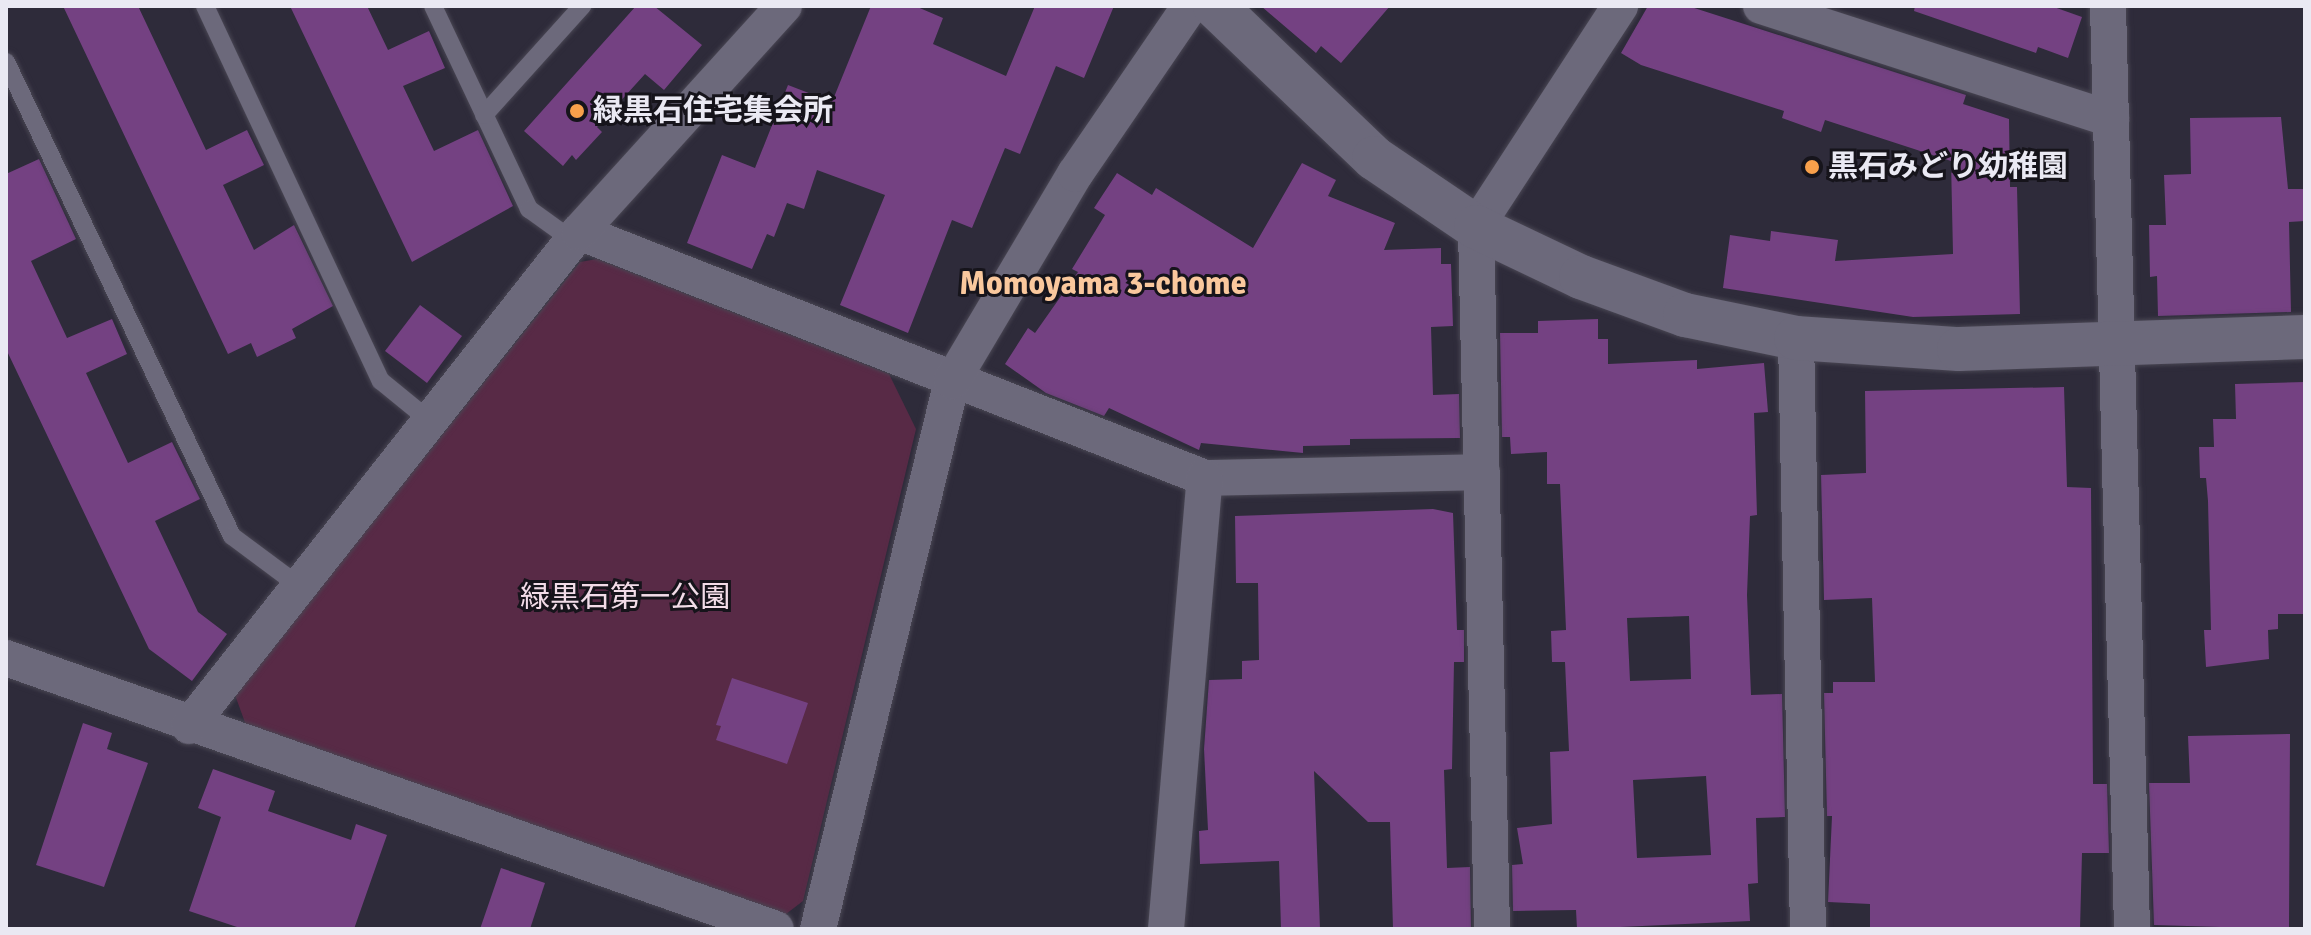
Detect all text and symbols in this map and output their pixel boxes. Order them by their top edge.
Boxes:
place label: 緑黒石住宅集会所 [593,93,833,129]
marker: 緑黒石住宅集会所 [568,102,586,120]
place label: 黒石みどり幼稚園 [1828,149,2068,185]
marker: 黒石みどり幼稚園 [1803,158,1821,176]
district label: Momoyama 3-chome [959,265,1247,303]
park label: 緑黒石第一公園 [520,580,730,616]

